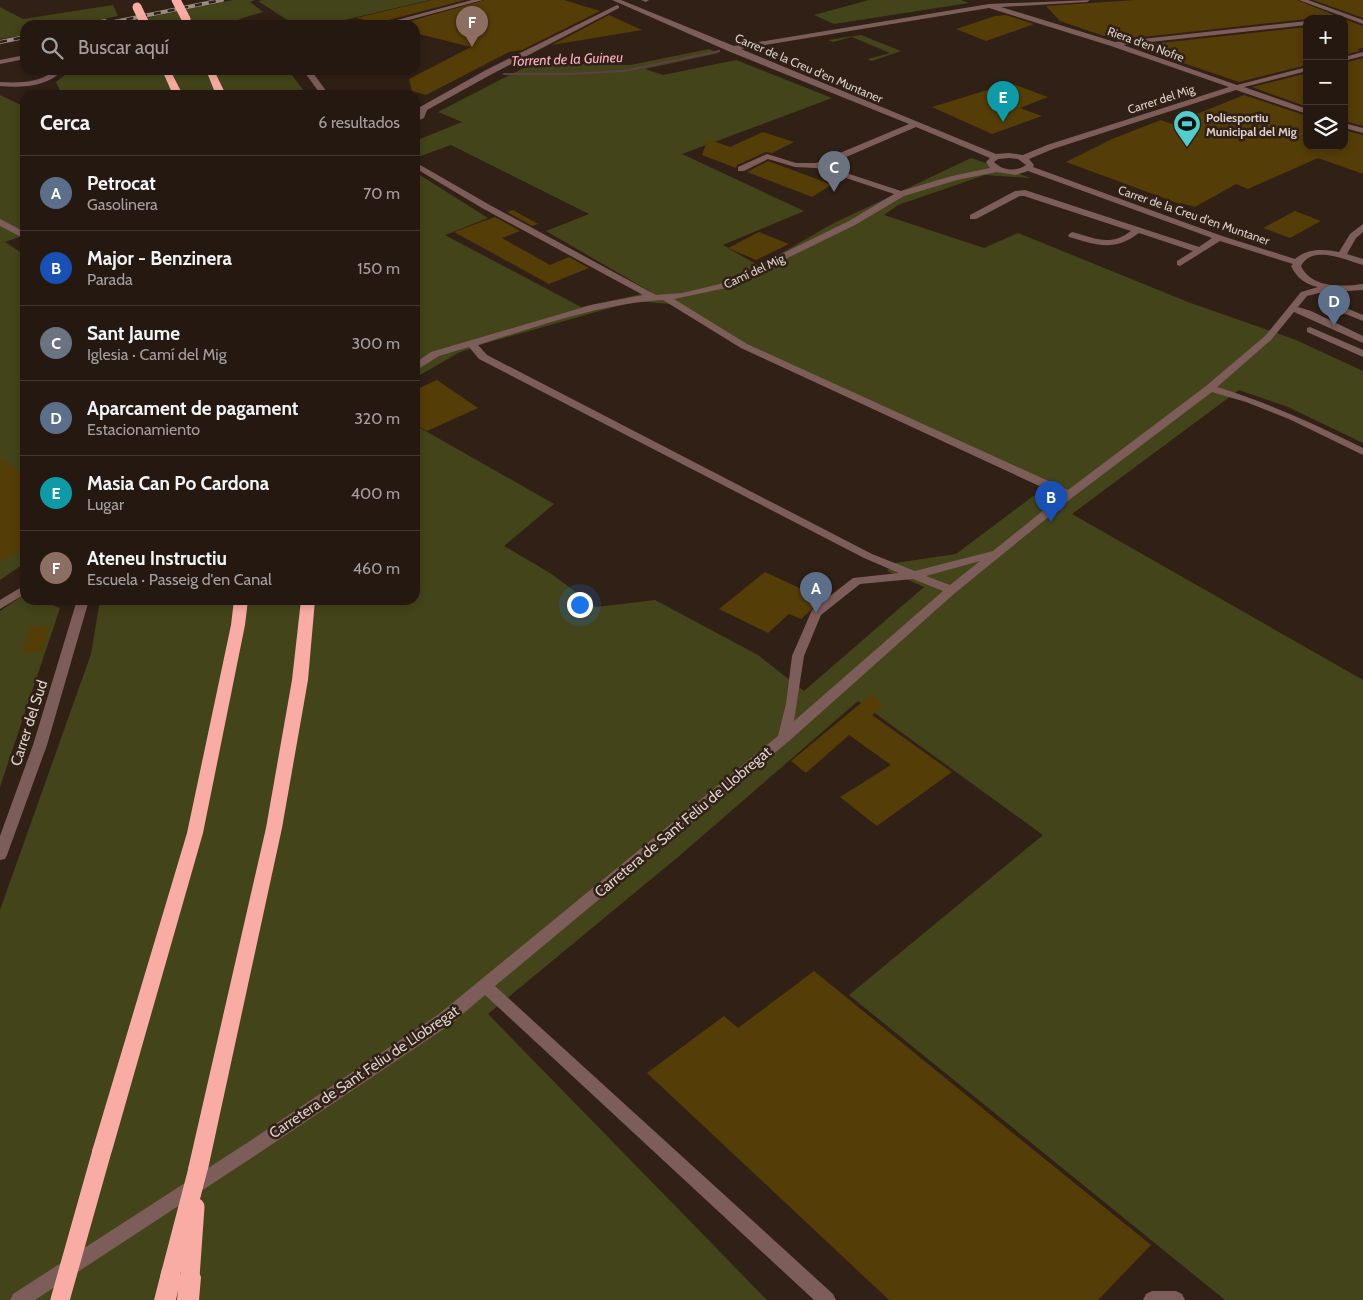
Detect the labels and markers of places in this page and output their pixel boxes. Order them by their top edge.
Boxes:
pin: F [456,6,488,47]
pin: E [987,81,1019,122]
sports icon: Poliesportiu Municipal del Mig [1172,109,1202,148]
place label: Poliesportiu Municipal del Mig [1206,110,1297,139]
pin: C [818,151,850,192]
pin: D [1318,285,1350,326]
pin: B [1035,481,1067,522]
pin: A [800,572,832,613]

